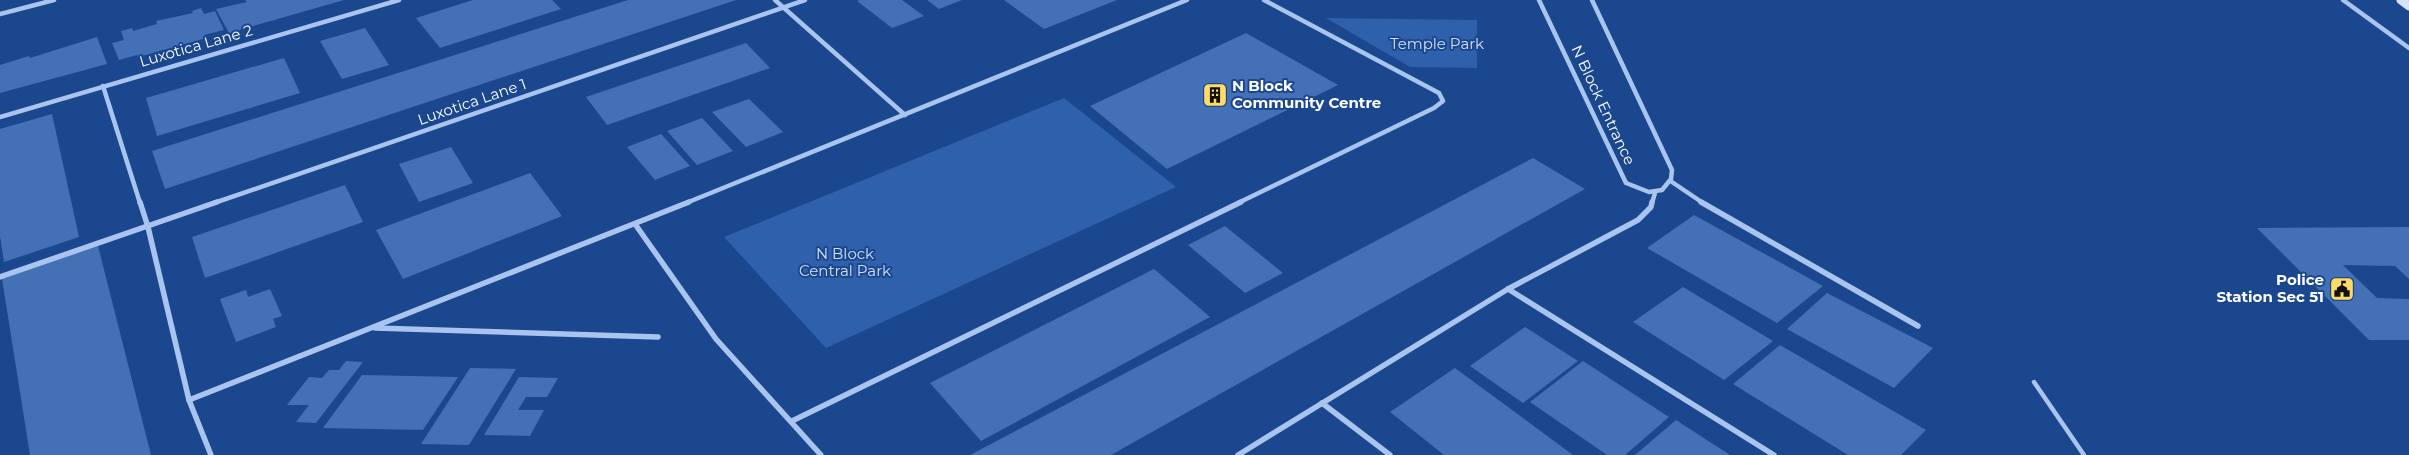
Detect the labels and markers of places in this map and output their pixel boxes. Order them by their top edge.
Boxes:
place label: N Block Community Centre [1232,76,1381,112]
building icon: N Block Community Centre [1202,82,1228,108]
place label: Police Station Sec 51 [2216,270,2324,306]
public building icon: Police Station Sec 51 [2329,276,2355,302]

